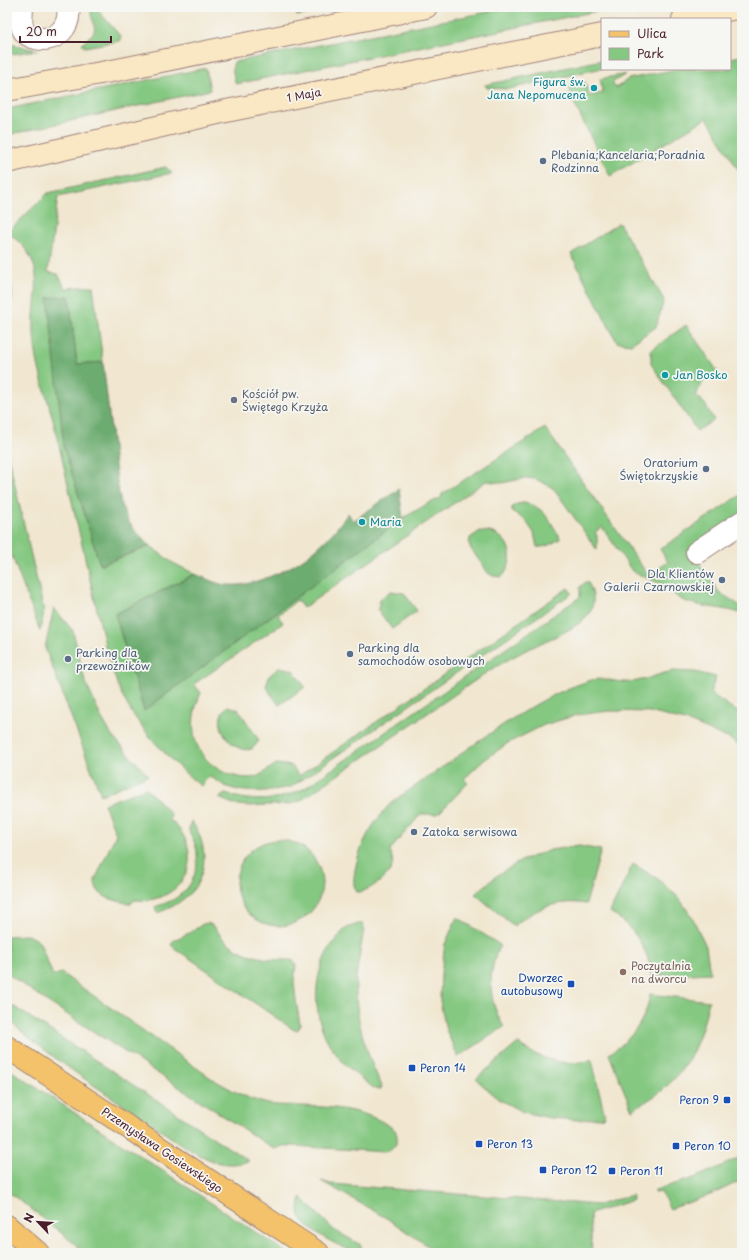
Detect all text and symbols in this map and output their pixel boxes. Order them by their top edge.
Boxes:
scale bar [20,18,111,44]
legend [601,18,731,70]
text: 20 m [26,22,57,40]
text: Ulica [637,24,667,42]
text: Park [637,44,664,62]
place label: Figura św. Jana Nepomucena [487,73,586,103]
street label: 1 Maja [285,83,323,106]
marker: Figura św. Jana Nepomucena [589,83,599,93]
place label: Plebania;Kancelaria;Poradnia Rodzinna [551,146,705,176]
marker: Plebania;Kancelaria;Poradnia Rodzinna [538,156,548,166]
place label: Jan Bosko [673,366,728,383]
marker: Jan Bosko [660,370,670,380]
place label: Kościół pw. Świętego Krzyża [242,385,328,415]
marker: Kościół pw. Świętego Krzyża [229,395,239,405]
place label: Oratorium Świętokrzyskie [620,454,698,484]
marker: Oratorium Świętokrzyskie [701,464,711,474]
place label: Maria [370,513,402,530]
marker: Maria [357,517,367,527]
place label: Dla Klientów Galerii Czarnowskiej [603,565,715,595]
marker: Dla Klientów Galerii Czarnowskiej [717,575,727,585]
place label: Parking dla samochodów osobowych [358,639,485,669]
place label: Parking dla przewoźników [76,644,150,674]
marker: Parking dla samochodów osobowych [345,649,355,659]
marker: Parking dla przewoźników [63,654,73,664]
place label: Zatoka serwisowa [422,823,517,840]
marker: Zatoka serwisowa [409,827,419,837]
place label: Poczytalnia na dworcu [631,957,691,987]
marker: Poczytalnia na dworcu [618,967,628,977]
place label: Dworzec autobusowy [501,969,563,999]
marker: Dworzec autobusowy [566,979,576,989]
place label: Peron 14 [420,1059,466,1076]
marker: Peron 14 [407,1063,417,1073]
place label: Peron 9 [679,1091,719,1108]
marker: Peron 9 [722,1095,732,1105]
street label: Przemysława Gosiewskiego [98,1103,226,1197]
place label: Peron 13 [487,1135,533,1152]
place label: Peron 10 [684,1137,731,1154]
marker: Peron 13 [474,1139,484,1149]
marker: Peron 10 [671,1141,681,1151]
place label: Peron 12 [551,1161,598,1178]
place label: Peron 11 [620,1162,663,1179]
marker: Peron 12 [538,1165,548,1175]
marker: Peron 11 [607,1166,617,1176]
north arrow [18,1202,58,1242]
text: N [19,1210,38,1225]

